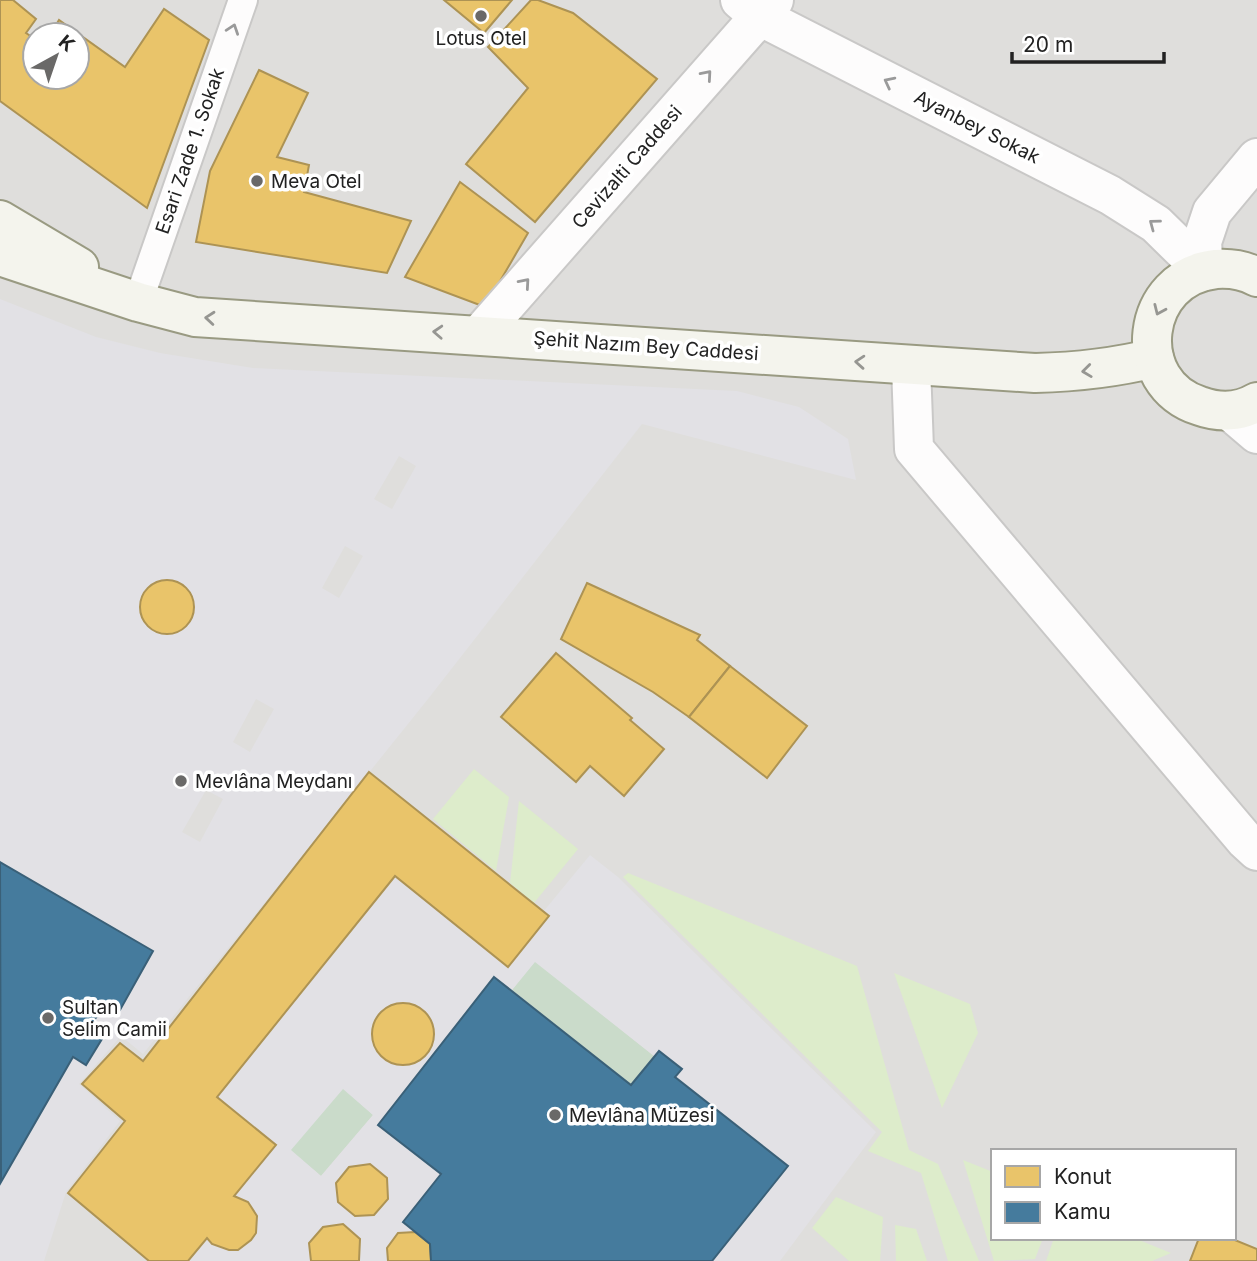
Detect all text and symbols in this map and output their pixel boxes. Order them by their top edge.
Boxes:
marker: Lotus Otel [473,8,489,24]
north arrow [21,21,91,91]
scale bar [1012,21,1164,65]
one-way arrow [225,24,239,36]
place label: Lotus Otel [435,27,527,50]
text: K [54,30,79,57]
text: 20 m [1023,32,1073,57]
street label: Esari Zade 1. Sokak [151,65,229,237]
one-way arrow [699,70,711,83]
one-way arrow [884,77,896,90]
street label: Ayanbey Sokak [910,85,1044,169]
street label: Cevizalti Caddesi [567,101,687,233]
place label: Meva Otel [271,170,362,193]
marker: Meva Otel [249,173,265,189]
one-way arrow [1149,220,1162,232]
one-way arrow [517,278,529,291]
one-way arrow [1153,303,1167,315]
one-way arrow [205,311,216,326]
one-way arrow [432,324,443,339]
street label: Şehit Nazım Bey Caddesi [533,327,759,365]
one-way arrow [854,355,865,370]
one-way arrow [1081,363,1092,378]
place label: Mevlâna Meydanı [195,770,352,793]
marker: Mevlâna Meydanı [173,773,189,789]
place label: Sultan Selim Camii [62,996,167,1041]
marker: Sultan Selim Camii [40,1010,56,1026]
place label: Mevlâna Müzesi [569,1104,714,1127]
marker: Mevlâna Müzesi [547,1107,563,1123]
legend [991,1149,1236,1240]
text: Konut [1054,1164,1112,1189]
text: Kamu [1054,1199,1111,1224]

